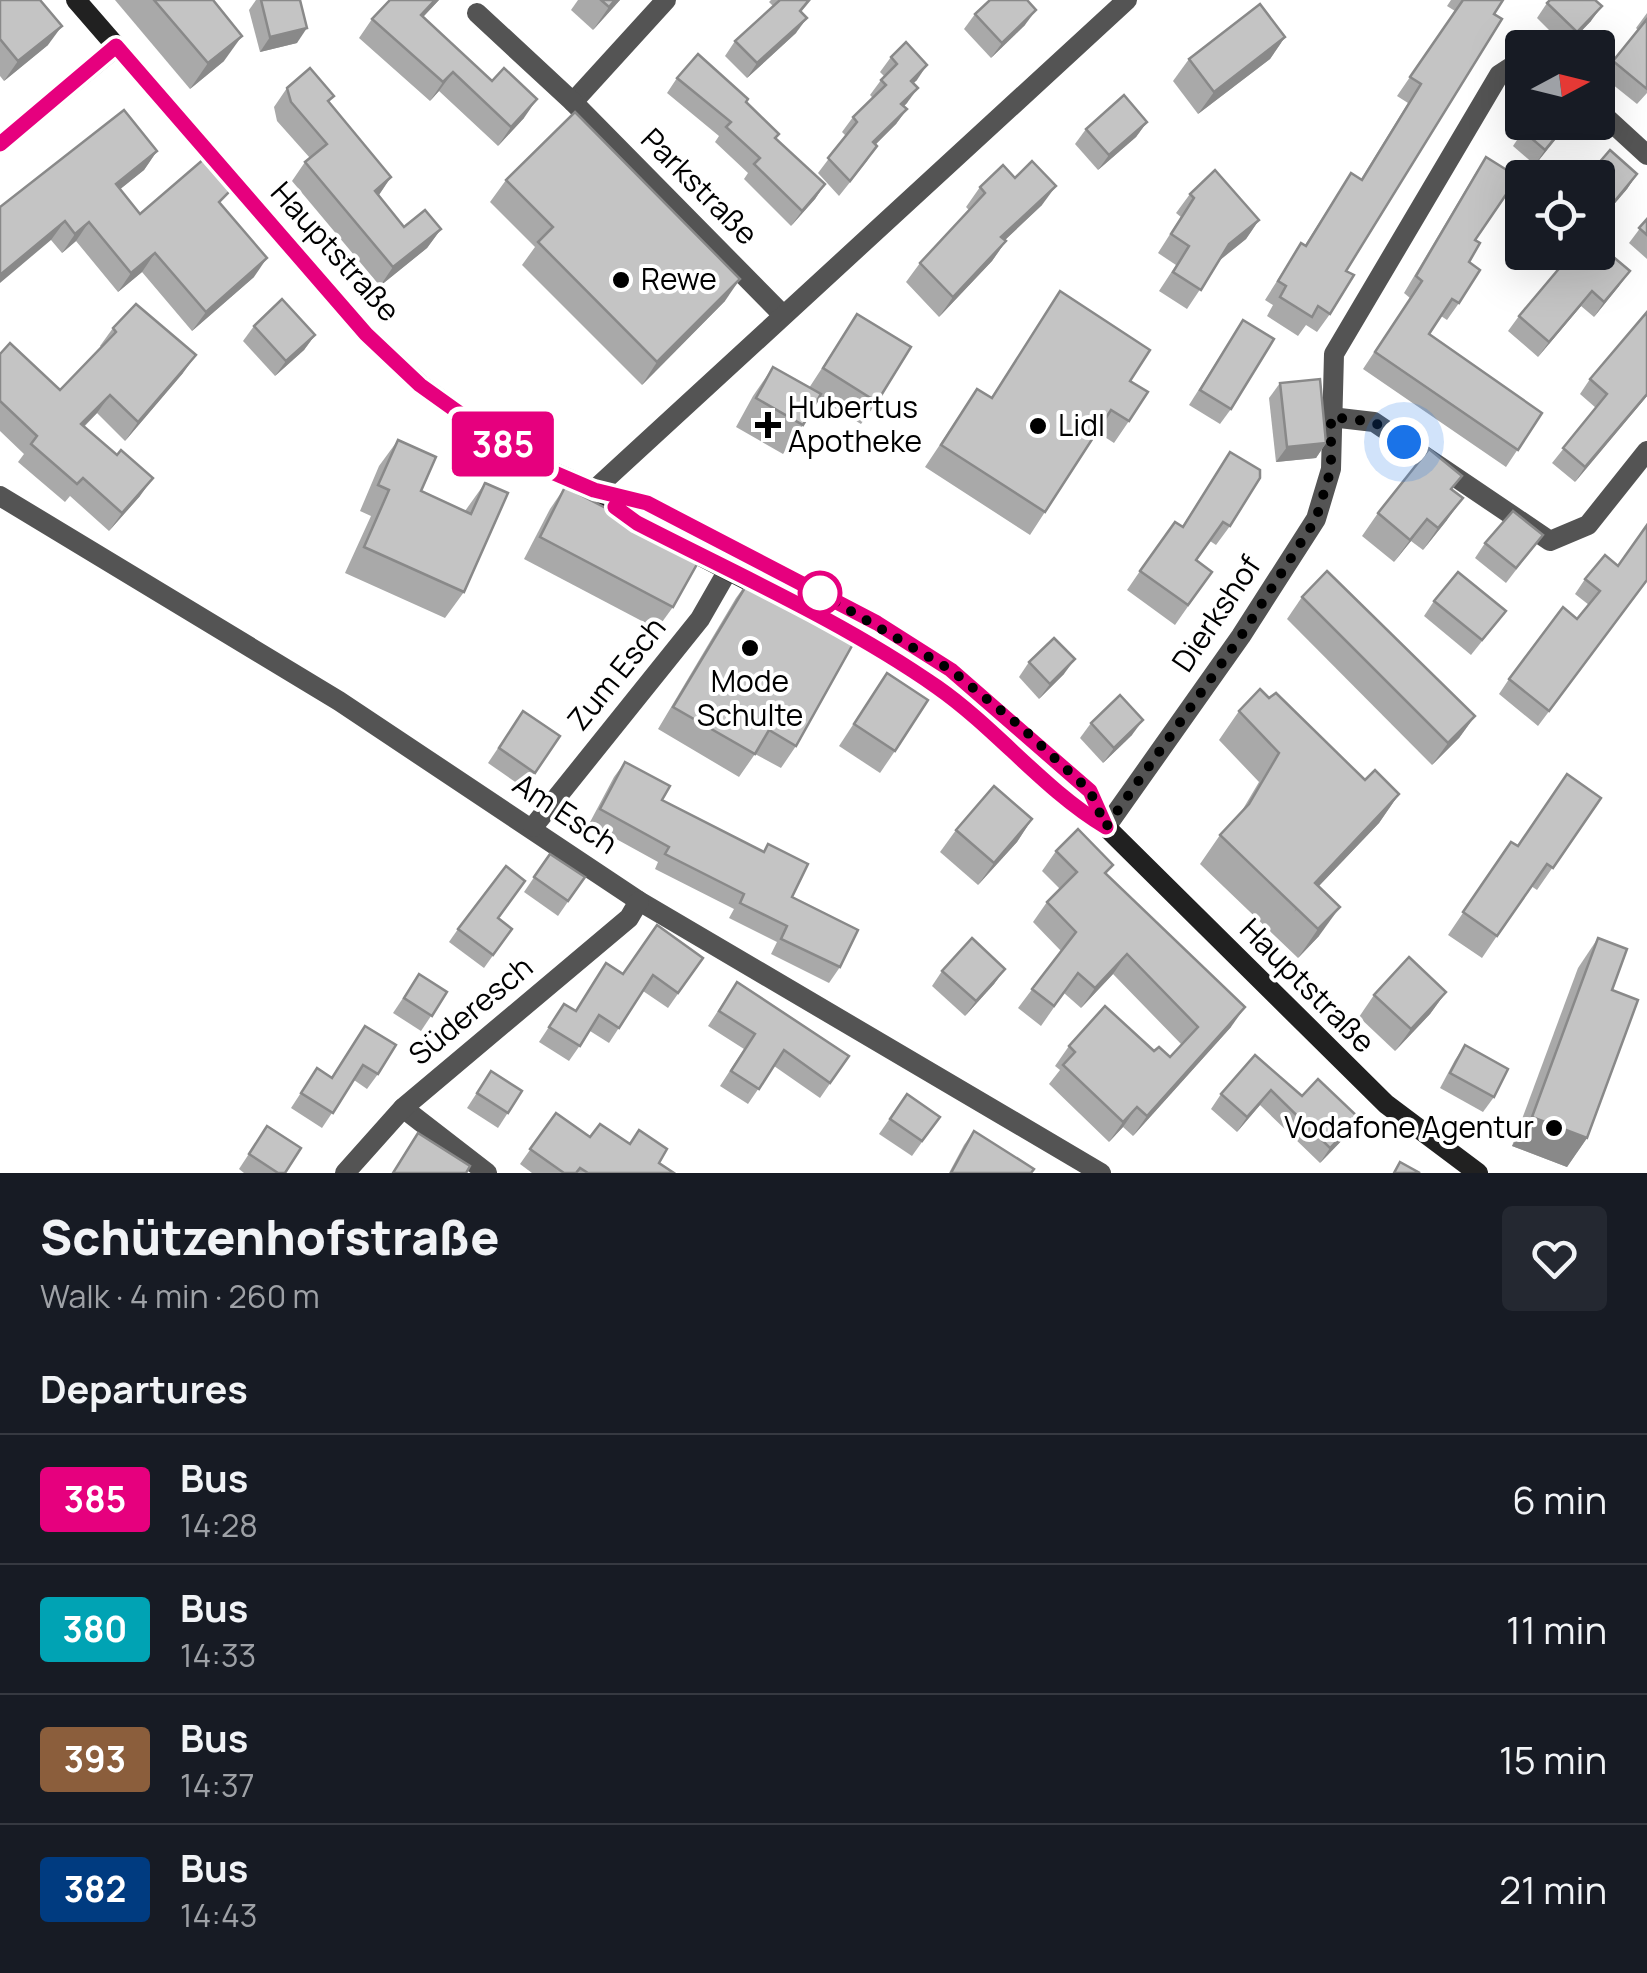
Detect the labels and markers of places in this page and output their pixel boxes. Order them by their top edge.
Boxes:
place label: Rewe [641,258,717,299]
marker: Rewe [610,269,632,291]
place label: Hubertus Apotheke [788,386,922,461]
place label: Lidl [1058,404,1105,445]
marker: Hubertus Apotheke [757,414,779,436]
marker: Lidl [1027,415,1049,437]
unlabelled marker [799,572,841,614]
marker: Mode Schulte [739,637,761,659]
place label: Mode Schulte [697,660,803,735]
place label: Vodafone Agentur [1284,1106,1534,1147]
marker: Vodafone Agentur [1543,1117,1565,1139]

